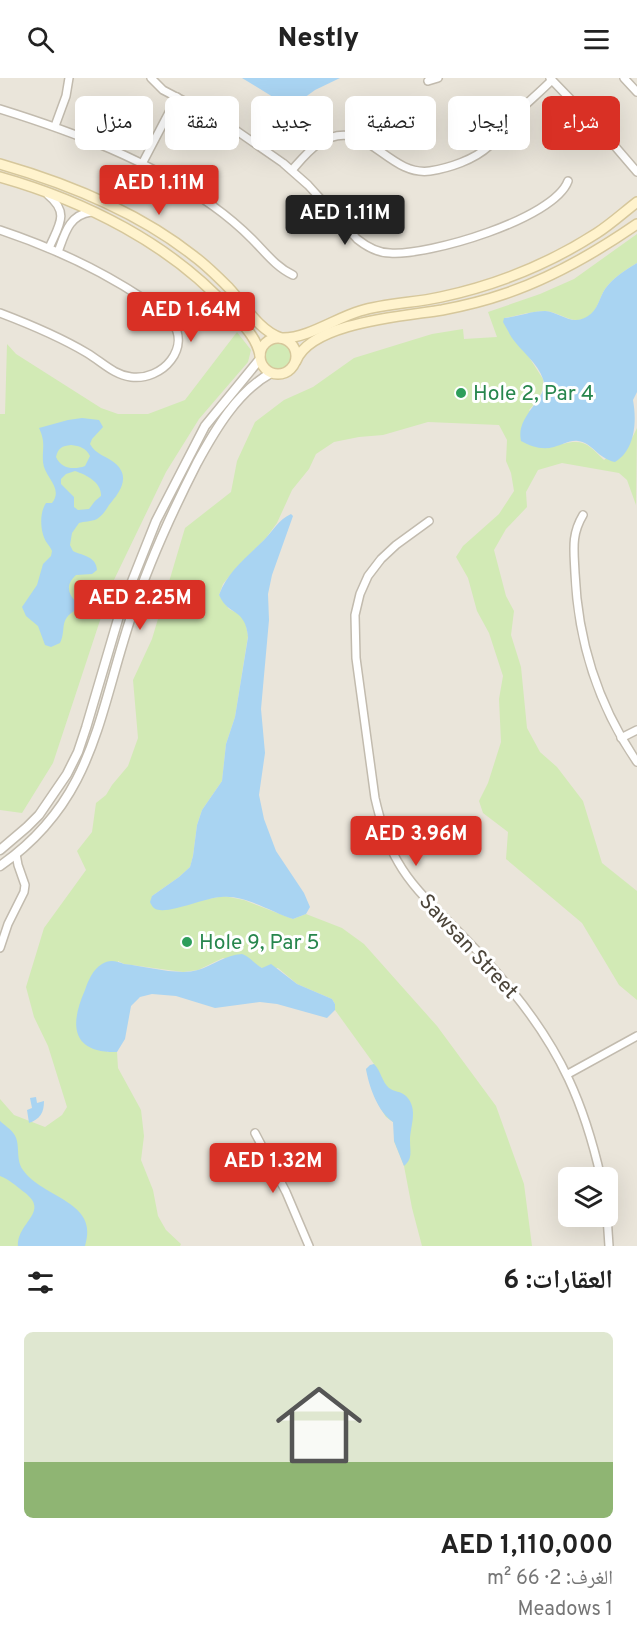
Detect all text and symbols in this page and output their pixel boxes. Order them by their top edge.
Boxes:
text: Nestly [278,22,359,56]
icon: search [24,23,57,56]
icon: menu [580,23,613,56]
chip: منزل [75,96,153,150]
chip: شقة [165,96,239,150]
chip: جديد [251,96,333,150]
chip: تصفية [345,96,436,150]
chip: إيجار [448,96,530,150]
chip: شراء [542,96,620,150]
pin: AED 1.11M [90,165,228,216]
text: AED 1.11M [114,171,204,197]
pin: AED 1.11M [276,195,414,246]
text: AED 1.11M [300,201,390,227]
pin: AED 1.64M [122,292,260,343]
text: AED 1.64M [141,298,241,324]
place label: Hole 2, Par 4 [473,381,594,408]
marker: Hole 2, Par 4 [454,386,468,400]
pin: AED 2.25M [71,580,209,631]
text: AED 2.25M [88,586,192,612]
pin: AED 3.96M [347,816,485,867]
text: AED 3.96M [365,822,467,848]
street label: Sawsan Street [412,889,523,1005]
place label: Hole 9, Par 5 [199,930,320,957]
marker: Hole 9, Par 5 [180,935,194,949]
pin: AED 1.32M [204,1143,342,1194]
text: AED 1.32M [224,1149,322,1175]
map controls [558,1167,618,1227]
button: layers [558,1167,618,1227]
text: العقارات: 6 [503,1265,613,1298]
icon: filters [24,1266,57,1299]
icon: home [265,1371,373,1479]
text: AED 1,110,000 [441,1530,613,1563]
text: الغرف: 2 · 66 m² [487,1566,613,1592]
text: Meadows 1 [517,1597,613,1623]

